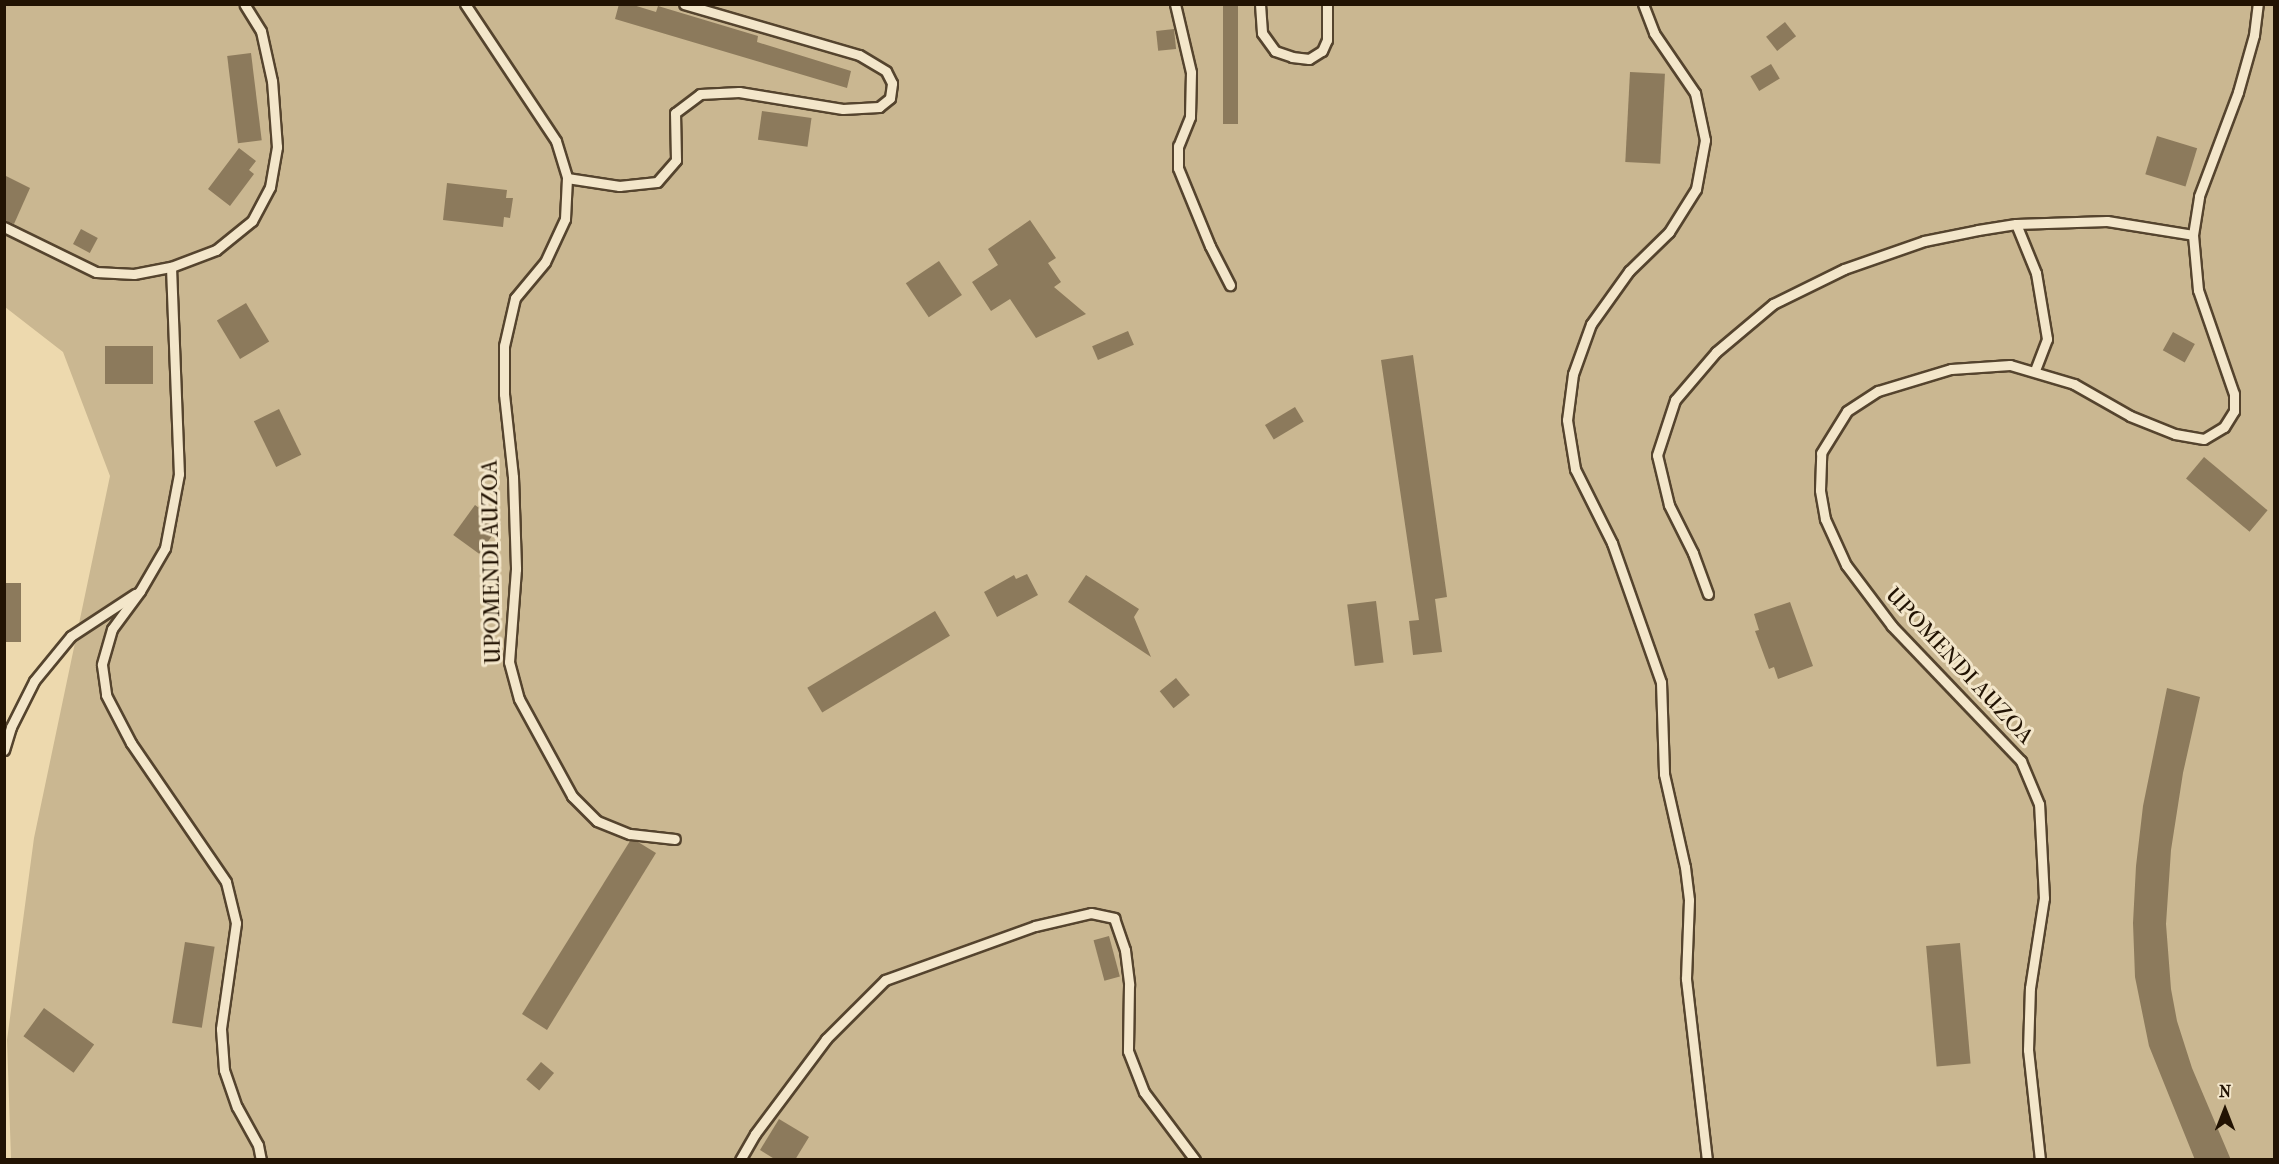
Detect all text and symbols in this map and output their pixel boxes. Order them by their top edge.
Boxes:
street label: UPOMENDI AUZOA [477,459,507,665]
street label: UPOMENDI AUZOA [1880,582,2038,750]
north arrow [2195,1080,2255,1140]
text: N [2219,1082,2231,1101]

